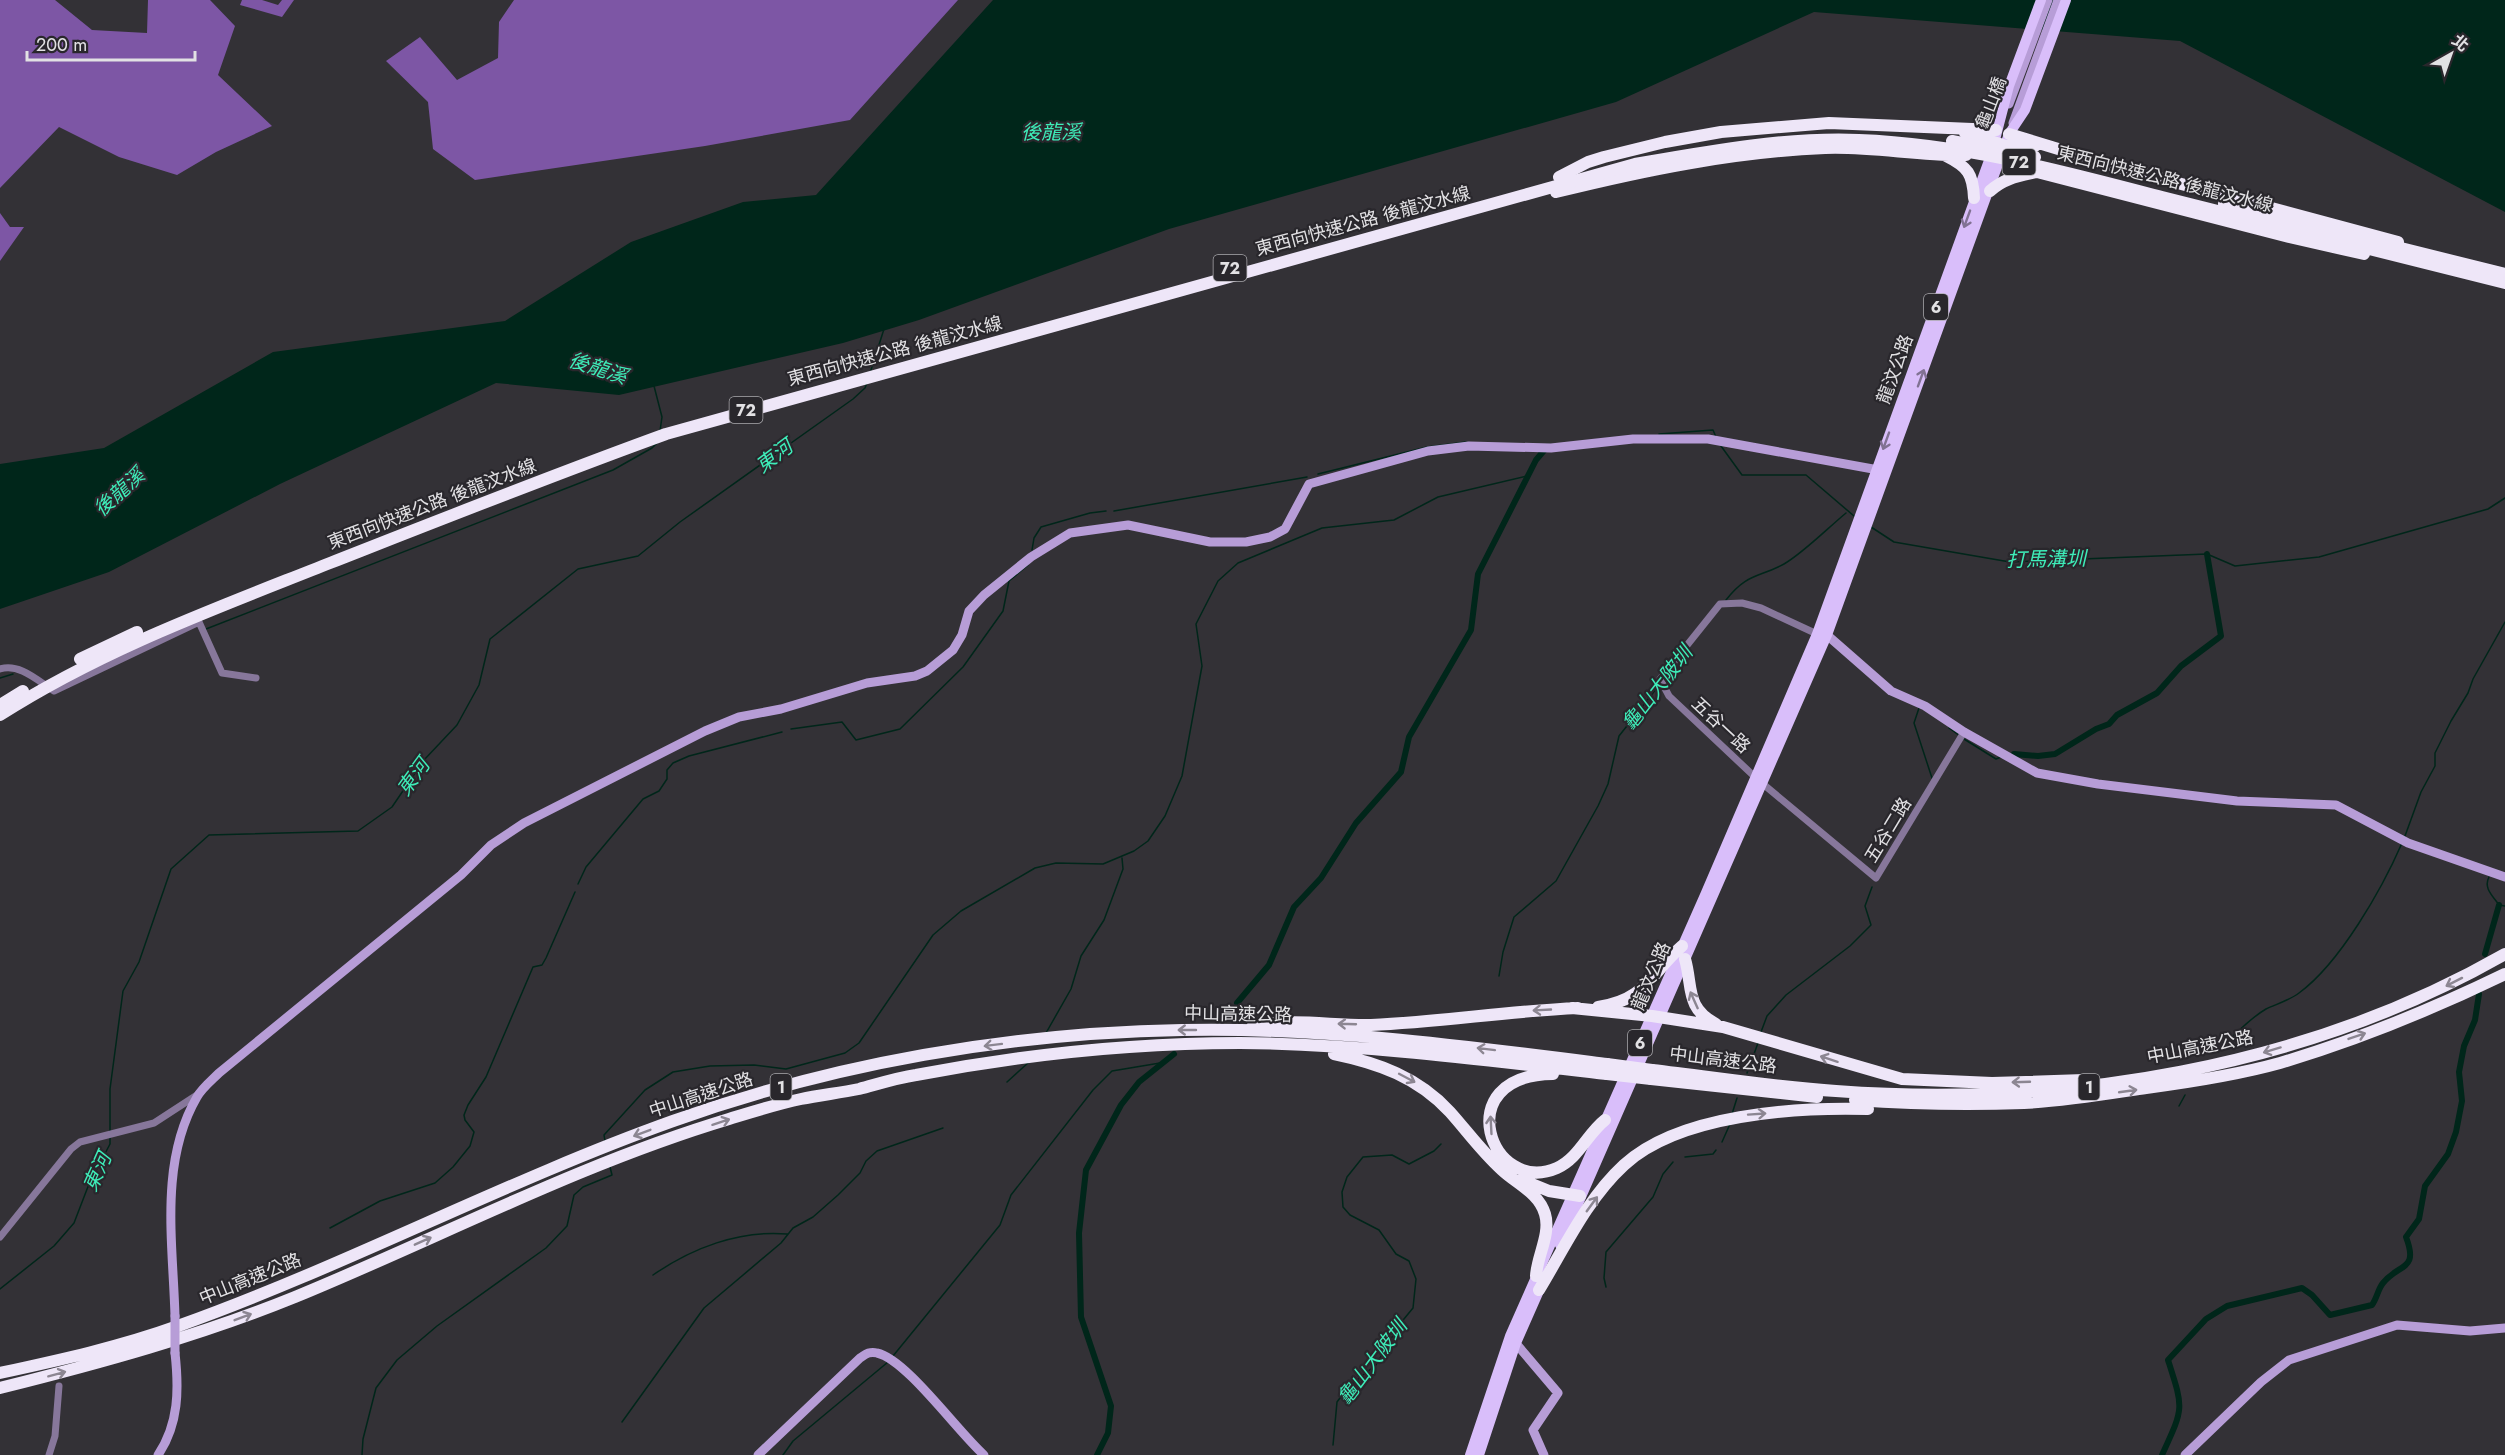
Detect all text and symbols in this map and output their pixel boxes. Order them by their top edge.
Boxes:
scale bar [27,24,195,62]
north arrow [2421,24,2481,84]
text: 北 [2447,29,2474,57]
text: 200 m [36,32,87,58]
street label: 龜山橋 [1969,73,2013,133]
water label: 後龍溪 [1021,118,1084,147]
street label: 東西向快速公路 後龍汶水線 [2054,140,2276,218]
road number: 72 [2002,149,2036,175]
street label: 東西向快速公路 後龍汶水線 [1253,180,1473,262]
one-way arrow [1961,209,1972,228]
road number: 72 [1214,255,1246,281]
road number: 6 [1924,294,1948,320]
street label: 東西向快速公路 後龍汶水線 [785,310,1005,392]
street label: 龍汶公路 [1870,331,1920,407]
water label: 後龍溪 [565,345,634,392]
one-way arrow [1916,369,1927,387]
road number: 72 [730,397,762,423]
water label: 東河 [750,430,802,480]
one-way arrow [1880,432,1891,450]
street label: 東西向快速公路 後龍汶水線 [324,452,540,556]
water label: 後龍溪 [87,460,154,523]
water label: 打馬溝圳 [2006,544,2089,575]
water label: 龜山大陂圳 [1615,638,1701,737]
street label: 五谷一路 [1686,691,1756,759]
water label: 東河 [390,749,439,802]
street label: 五谷二路 [1858,792,1918,868]
street label: 龍汶公路 [1625,938,1677,1014]
one-way arrow [2445,977,2463,988]
one-way arrow [1687,991,1699,1009]
street label: 中山高速公路 [1184,1000,1292,1028]
one-way arrow [1532,1005,1552,1016]
one-way arrow [1338,1018,1358,1030]
one-way arrow [1178,1024,1198,1036]
street label: 中山高速公路 [2145,1024,2255,1070]
road number: 6 [1628,1030,1652,1056]
one-way arrow [2348,1030,2366,1041]
one-way arrow [984,1040,1003,1051]
street label: 中山高速公路 [1668,1041,1778,1079]
one-way arrow [1477,1043,1497,1054]
one-way arrow [2262,1045,2281,1057]
one-way arrow [1820,1053,1839,1064]
street label: 中山高速公路 [646,1066,756,1124]
one-way arrow [1398,1073,1416,1084]
road number: 1 [770,1074,792,1100]
road number: 1 [2078,1074,2100,1100]
one-way arrow [2012,1076,2032,1087]
one-way arrow [2117,1085,2137,1096]
one-way arrow [1747,1108,1767,1119]
one-way arrow [1485,1115,1496,1135]
one-way arrow [711,1116,730,1127]
one-way arrow [633,1129,652,1140]
water label: 東河 [76,1144,120,1196]
one-way arrow [1586,1196,1598,1212]
one-way arrow [413,1235,431,1246]
street label: 中山高速公路 [195,1247,305,1311]
one-way arrow [233,1311,252,1322]
water label: 龜山大陂圳 [1331,1311,1416,1411]
one-way arrow [47,1367,66,1379]

